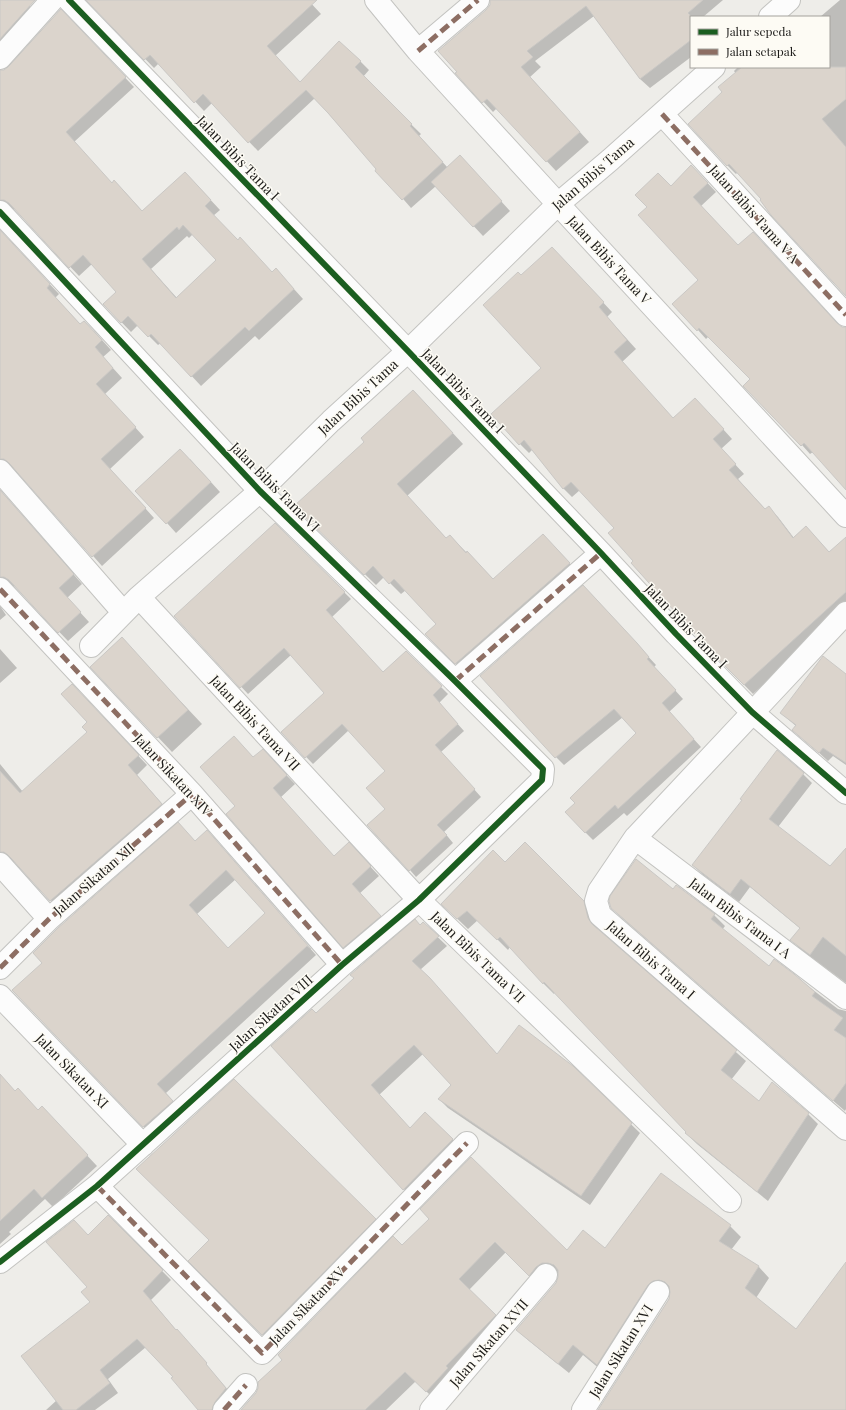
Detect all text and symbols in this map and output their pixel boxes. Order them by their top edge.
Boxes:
legend [690,16,830,68]
text: Jalur sepeda [725,23,792,39]
text: Jalan setapak [725,43,797,59]
street label: Jalan Bibis Tama I [192,110,284,204]
street label: Jalan Bibis Tama [547,133,638,215]
street label: Jalan Bibis Tama V A [704,160,804,267]
street label: Jalan Bibis Tama V [563,210,656,308]
street label: Jalan Bibis Tama I [417,343,509,437]
street label: Jalan Bibis Tama [313,355,402,439]
street label: Jalan Bibis Tama VI [226,437,324,536]
street label: Jalan Bibis Tama I [640,578,732,672]
street label: Jalan Bibis Tama VII [205,670,305,775]
street label: Jalan Sikatan XIV [129,729,217,820]
street label: Jalan Sikatan XII [48,838,139,920]
street label: Jalan Bibis Tama I A [685,872,795,962]
street label: Jalan Bibis Tama VII [426,906,530,1007]
street label: Jalan Bibis Tama I [602,915,700,1003]
street label: Jalan Sikatan VIII [224,970,317,1056]
street label: Jalan Sikatan XI [31,1028,113,1112]
street label: Jalan Sikatan XV [264,1262,349,1349]
street label: Jalan Sikatan XVII [444,1294,532,1392]
street label: Jalan Sikatan XVI [584,1300,657,1402]

